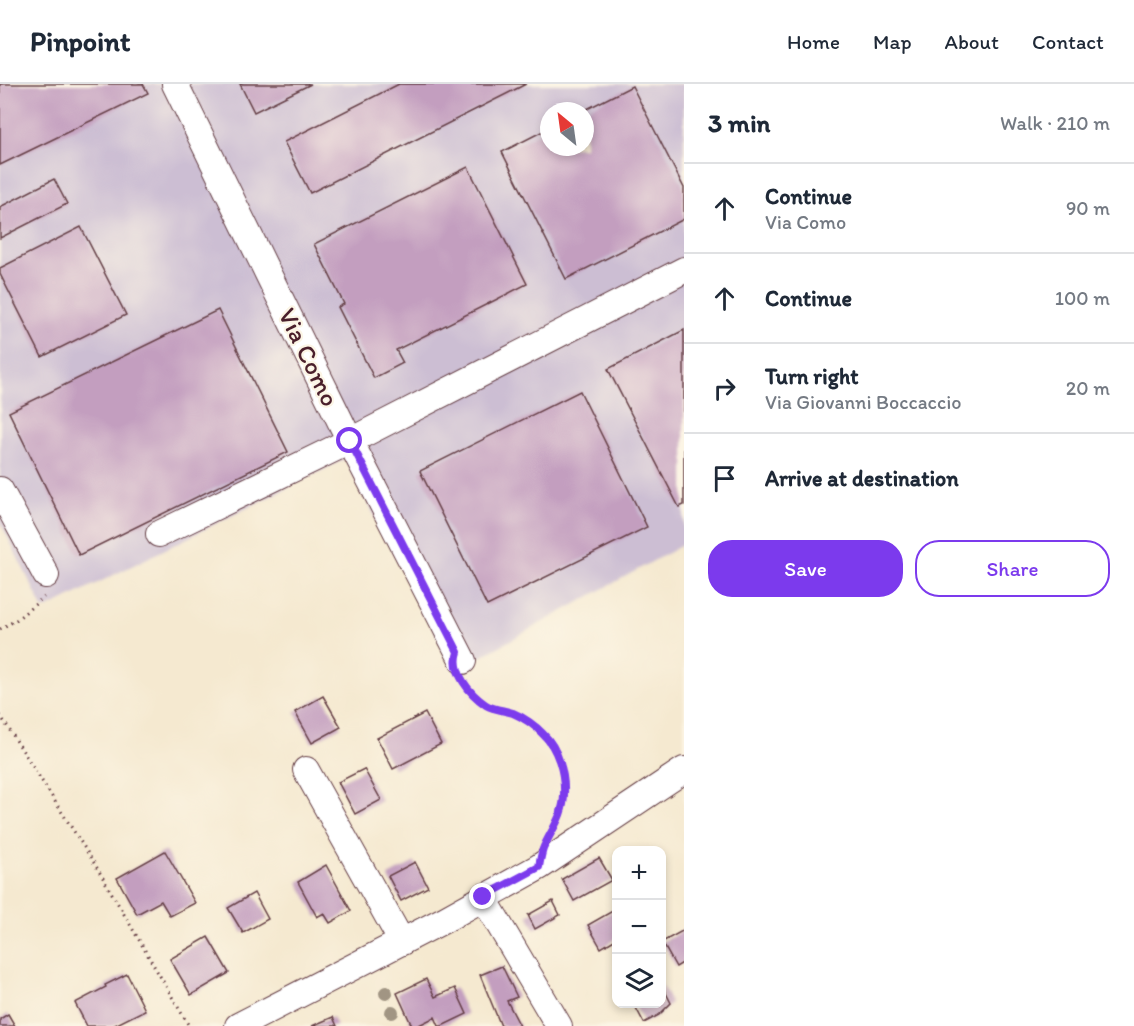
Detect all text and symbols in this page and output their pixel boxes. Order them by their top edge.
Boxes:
text: Pinpoint [30,24,131,58]
text: Home [787,29,840,54]
text: Map [873,29,912,54]
text: About [945,29,999,54]
text: Contact [1032,29,1104,54]
north arrow [540,102,594,156]
text: 3 min [708,107,770,139]
text: Walk · 210 m [1000,111,1110,135]
text: Continue [765,183,852,210]
icon: ahead [708,192,741,225]
text: 90 m [1066,196,1110,220]
text: Via Como [765,210,846,234]
icon: ahead [708,282,741,315]
text: Continue [765,285,852,312]
text: 100 m [1055,286,1110,310]
street label: Via Como [271,303,347,411]
text: Turn right [765,363,859,390]
icon: right [708,372,741,405]
text: 20 m [1066,376,1110,400]
text: Via Giovanni Boccaccio [765,390,962,414]
route start [336,427,362,453]
icon: arrive [708,462,741,495]
text: Arrive at destination [765,465,959,492]
button: Save [708,540,903,597]
button: Share [915,540,1110,597]
map controls [612,846,666,1008]
button: + [612,846,666,900]
route end [469,883,495,909]
button: − [612,900,666,954]
button: layers [612,954,666,1008]

